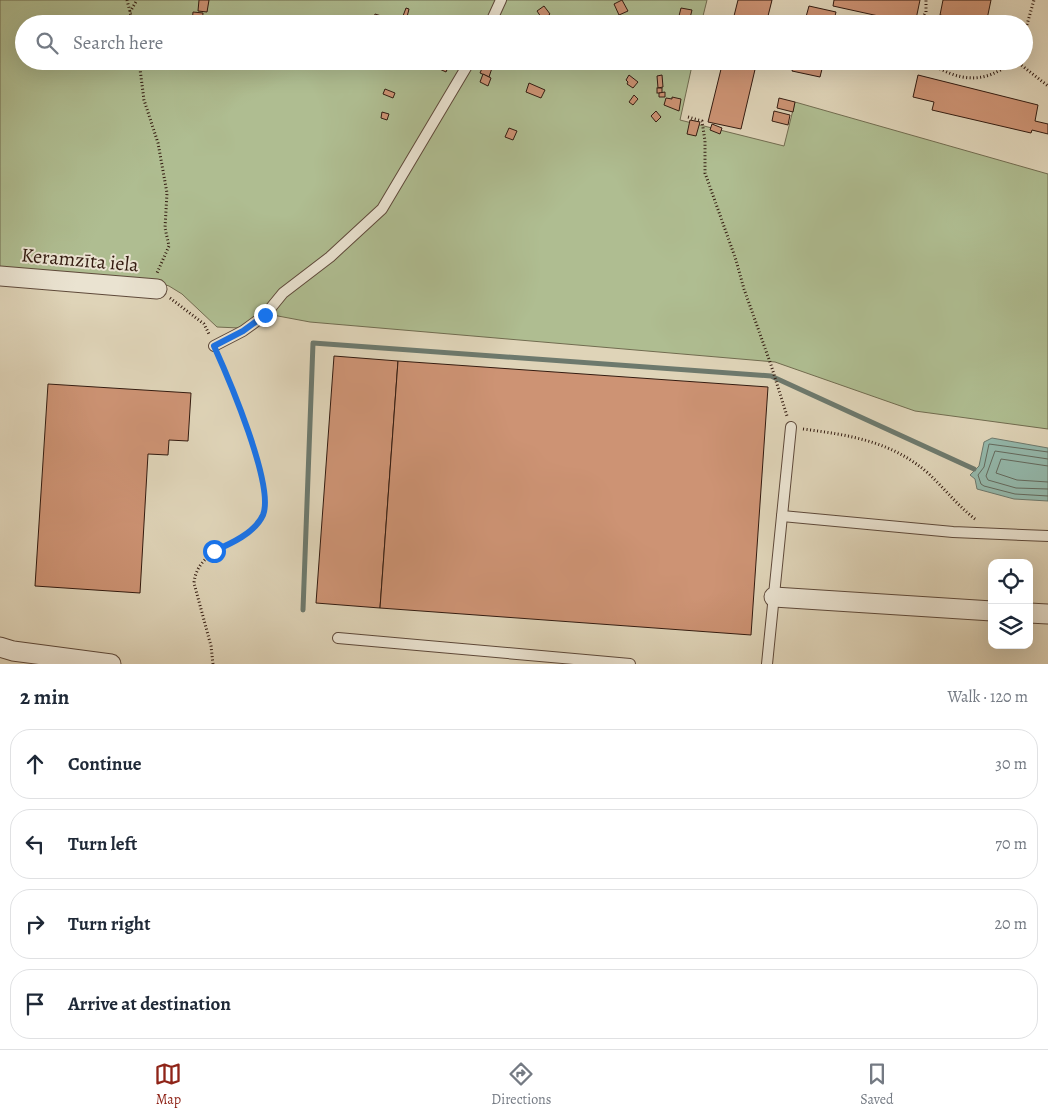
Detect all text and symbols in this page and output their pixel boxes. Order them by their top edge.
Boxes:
search box [15,15,1033,70]
icon: search [33,29,61,57]
text: Search here [73,30,163,56]
street label: Keramzīta iela [20,241,141,279]
route end [254,304,277,327]
route start [203,540,226,563]
map controls [988,559,1033,649]
button: locate [988,559,1033,604]
button: layers [988,604,1033,649]
text: 2 min [20,683,69,711]
text: Walk · 120 m [947,686,1028,708]
icon: ahead [21,750,49,778]
text: Continue [68,751,142,777]
text: 30 m [995,753,1027,775]
icon: left [21,830,49,858]
text: Turn left [68,831,137,857]
text: 70 m [995,833,1027,855]
icon: right [21,910,49,938]
text: Turn right [68,911,150,937]
text: 20 m [994,913,1027,935]
icon: arrive [21,990,49,1018]
text: Arrive at destination [68,991,231,1017]
tab: Map [154,1060,182,1109]
tab: Directions [491,1060,551,1109]
tab: Saved [860,1060,894,1109]

